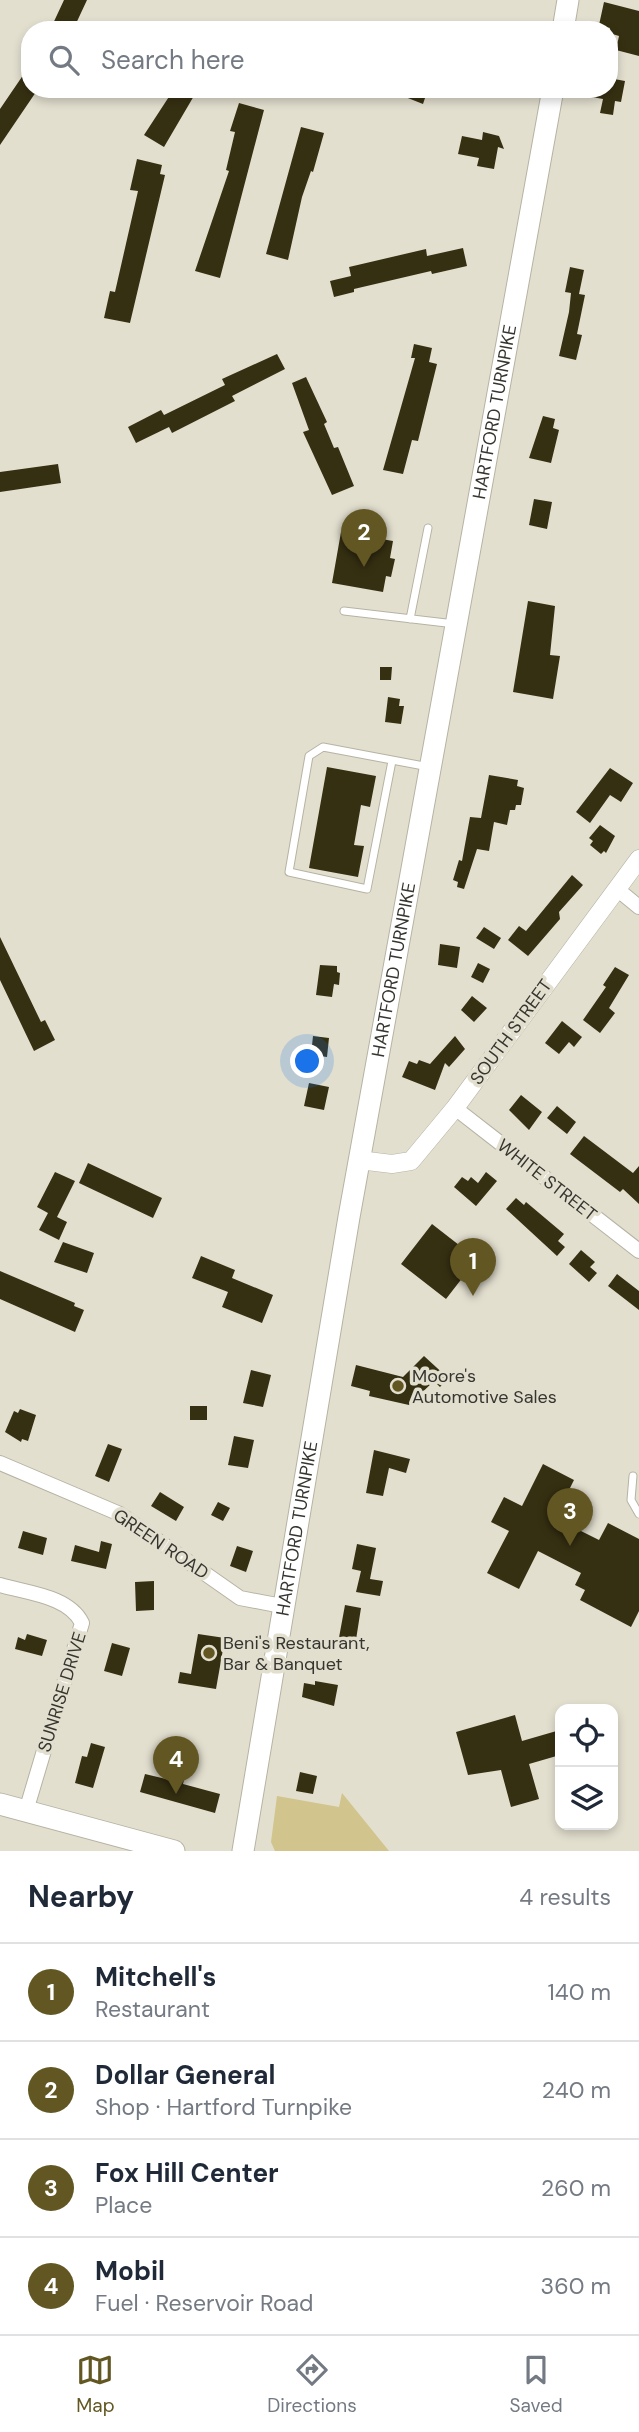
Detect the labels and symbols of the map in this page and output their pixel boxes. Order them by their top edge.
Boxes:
street label: HARTFORD TURNPIKE [467,323,522,501]
pin: 2 [341,509,387,567]
street label: HARTFORD TURNPIKE [366,881,421,1059]
street label: SOUTH STREET [465,975,557,1089]
your location [290,1044,324,1078]
street label: WHITE STREET [492,1134,602,1226]
pin: 1 [450,1238,496,1296]
place label: Moore's Automotive Sales [412,1364,557,1409]
marker: Moore's Automotive Sales [390,1378,406,1394]
street label: HARTFORD TURNPIKE [271,1439,323,1618]
pin: 3 [547,1488,593,1546]
street label: GREEN ROAD [109,1503,213,1585]
street label: SUNRISE DRIVE [32,1629,92,1755]
place label: Beni's Restaurant, Bar & Banquet [223,1631,370,1676]
marker: Beni's Restaurant, Bar & Banquet [201,1645,217,1661]
pin: 4 [153,1736,199,1794]

